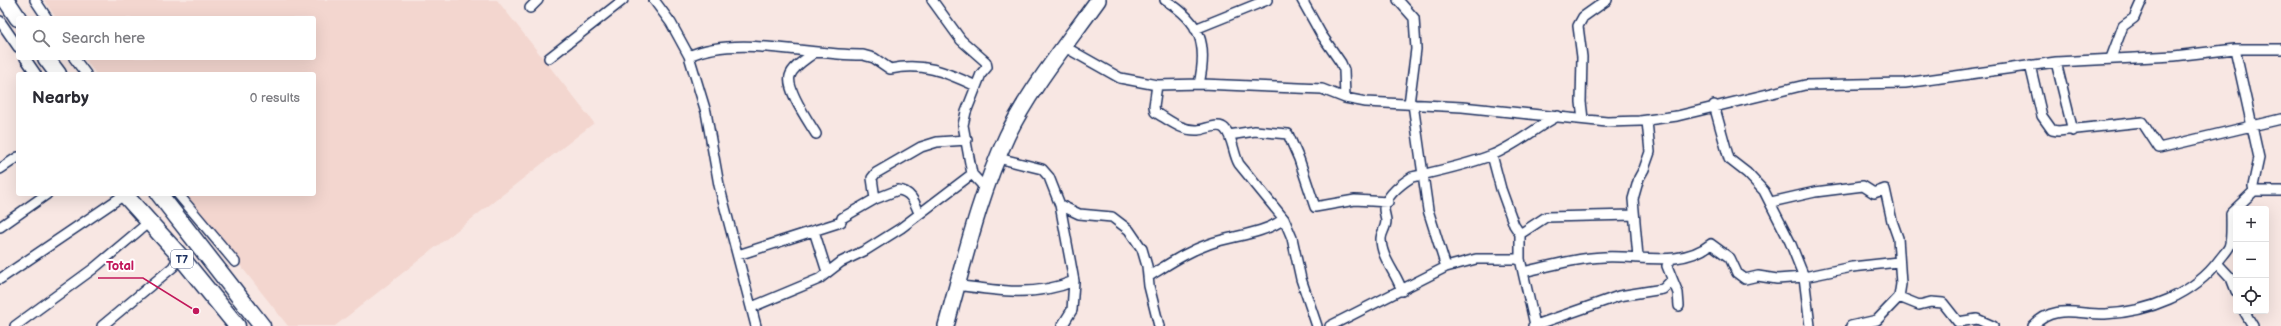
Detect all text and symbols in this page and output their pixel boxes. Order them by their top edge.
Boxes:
search box [16,16,316,60]
icon: search [30,27,52,49]
text: Search here [62,29,145,48]
text: Nearby [32,88,89,108]
text: 0 results [250,90,300,106]
map controls [2233,206,2269,314]
button: + [2233,206,2269,242]
button: − [2233,242,2269,278]
road number: T7 [171,250,193,268]
callout: Total [98,253,143,278]
text: Total [106,258,134,274]
button: locate [2233,278,2269,314]

